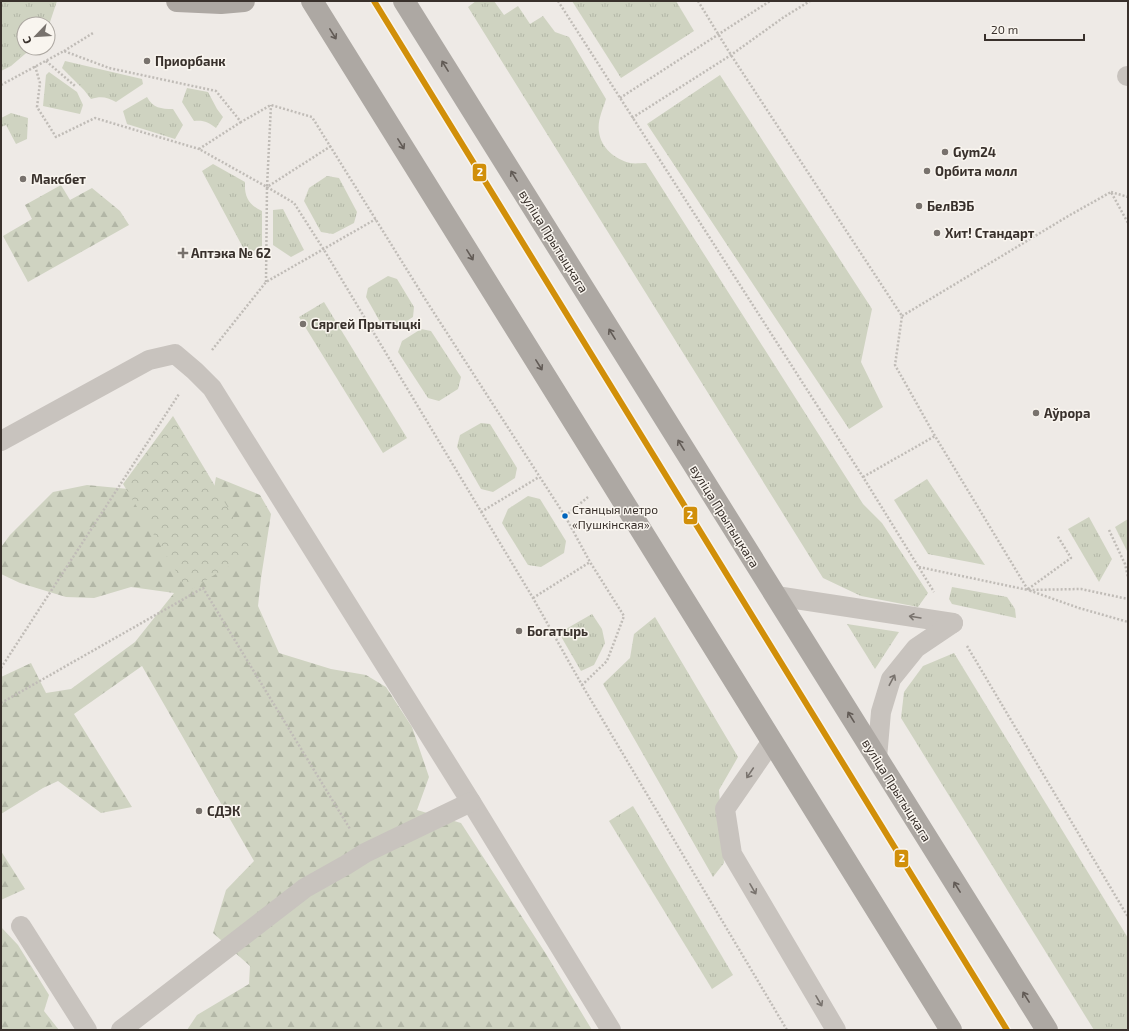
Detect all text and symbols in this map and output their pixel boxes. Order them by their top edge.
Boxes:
north arrow [16,16,56,56]
scale bar [985,16,1084,42]
text: 20 m [991,22,1018,36]
one-way arrow [329,28,337,40]
text: С [19,34,34,46]
place label: Приорбанк [155,53,226,69]
marker: Приорбанк [142,56,152,66]
one-way arrow [441,61,449,72]
one-way arrow [398,138,406,150]
place label: Gym24 [953,144,996,160]
marker: Gym24 [940,147,950,157]
line badge: 2 [472,163,487,182]
place label: Орбита молл [935,163,1018,179]
text: 2 [477,165,483,178]
marker: Орбита молл [922,166,932,176]
place label: Максбет [31,171,86,187]
one-way arrow [510,171,518,182]
marker: Максбет [18,174,28,184]
street label: вуліца Прытыцкага [516,187,592,295]
place label: БелВЭБ [927,198,974,214]
marker: БелВЭБ [914,201,924,211]
place label: Хит! Стандарт [945,225,1035,241]
marker: Хит! Стандарт [932,228,942,238]
place label: Аптэка № 62 [191,245,271,261]
marker: Аптэка № 62 [178,248,188,258]
one-way arrow [467,249,475,261]
place label: Сяргей Прытыцкі [311,316,421,332]
marker: Сяргей Прытыцкі [298,319,308,329]
one-way arrow [608,328,616,340]
one-way arrow [535,359,543,370]
place label: Аўрора [1044,405,1090,421]
marker: Аўрора [1031,408,1041,418]
one-way arrow [677,440,685,451]
street label: вуліца Прытыцкага [687,462,763,570]
place label: Станцыя метро «Пушкінская» [572,502,658,532]
line badge: 2 [683,506,698,525]
text: 2 [687,508,693,521]
marker: Станцыя метро «Пушкінская» [560,511,570,521]
one-way arrow [909,613,922,621]
place label: Богатырь [527,623,588,639]
marker: Богатырь [514,626,524,636]
one-way arrow [889,674,896,686]
one-way arrow [847,712,855,723]
street label: вуліца Прытыцкага [859,736,935,844]
one-way arrow [746,767,754,778]
place label: СДЭК [207,803,241,819]
marker: СДЭК [194,806,204,816]
line badge: 2 [894,849,909,868]
text: 2 [899,851,905,864]
one-way arrow [953,882,961,893]
one-way arrow [750,883,758,895]
one-way arrow [1022,992,1030,1003]
one-way arrow [816,995,824,1007]

